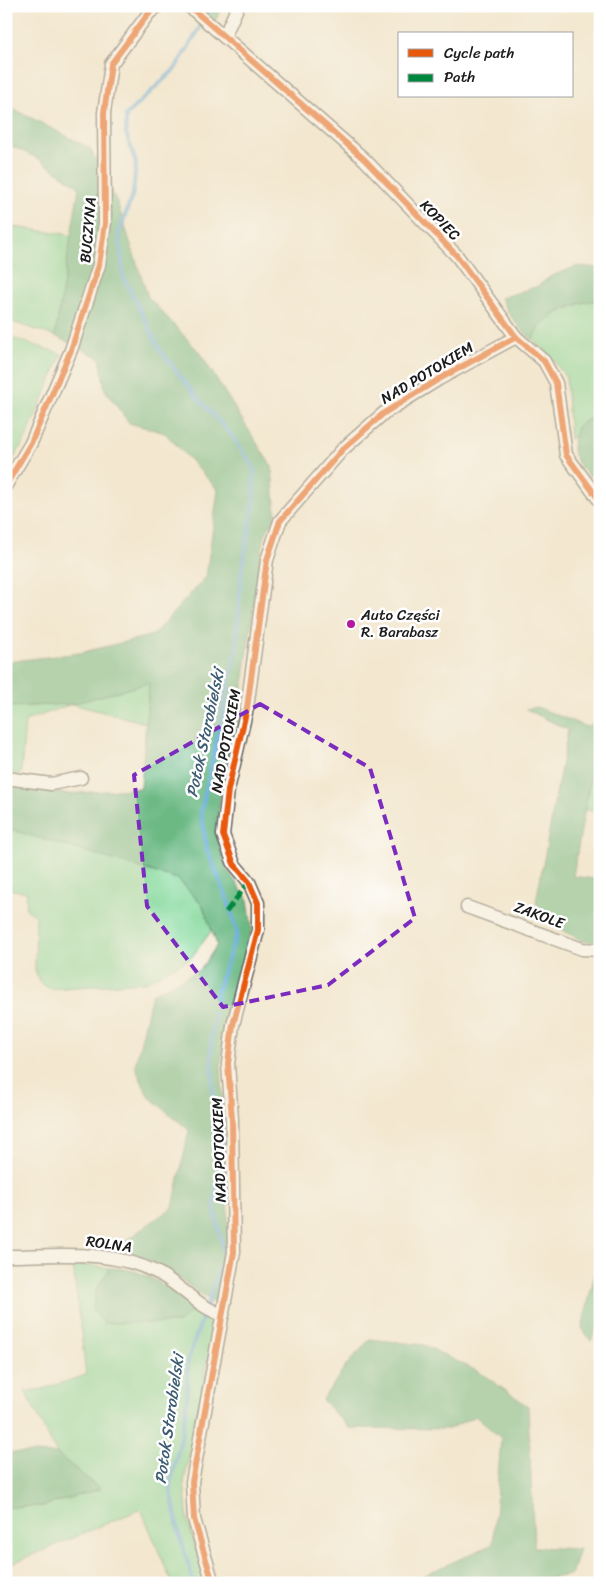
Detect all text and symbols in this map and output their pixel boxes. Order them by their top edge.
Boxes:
legend [398,32,574,98]
text: Cycle path [444,40,515,66]
text: Path [444,64,475,90]
street label: KOPIEC [413,193,467,247]
street label: BUCZYNA [72,196,104,264]
street label: NAD POTOKIEM [375,335,479,411]
place label: Auto Części R. Barabasz [360,602,441,645]
marker: Auto Części R. Barabasz [345,618,357,630]
water label: Potok Starobielski [177,663,233,800]
street label: NAD POTOKIEM [203,687,249,795]
street label: ZAKOLE [510,894,569,937]
street label: NAD POTOKIEM [204,1097,234,1203]
street label: ROLNA [84,1228,134,1260]
water label: Potok Starobielski [146,1349,193,1486]

